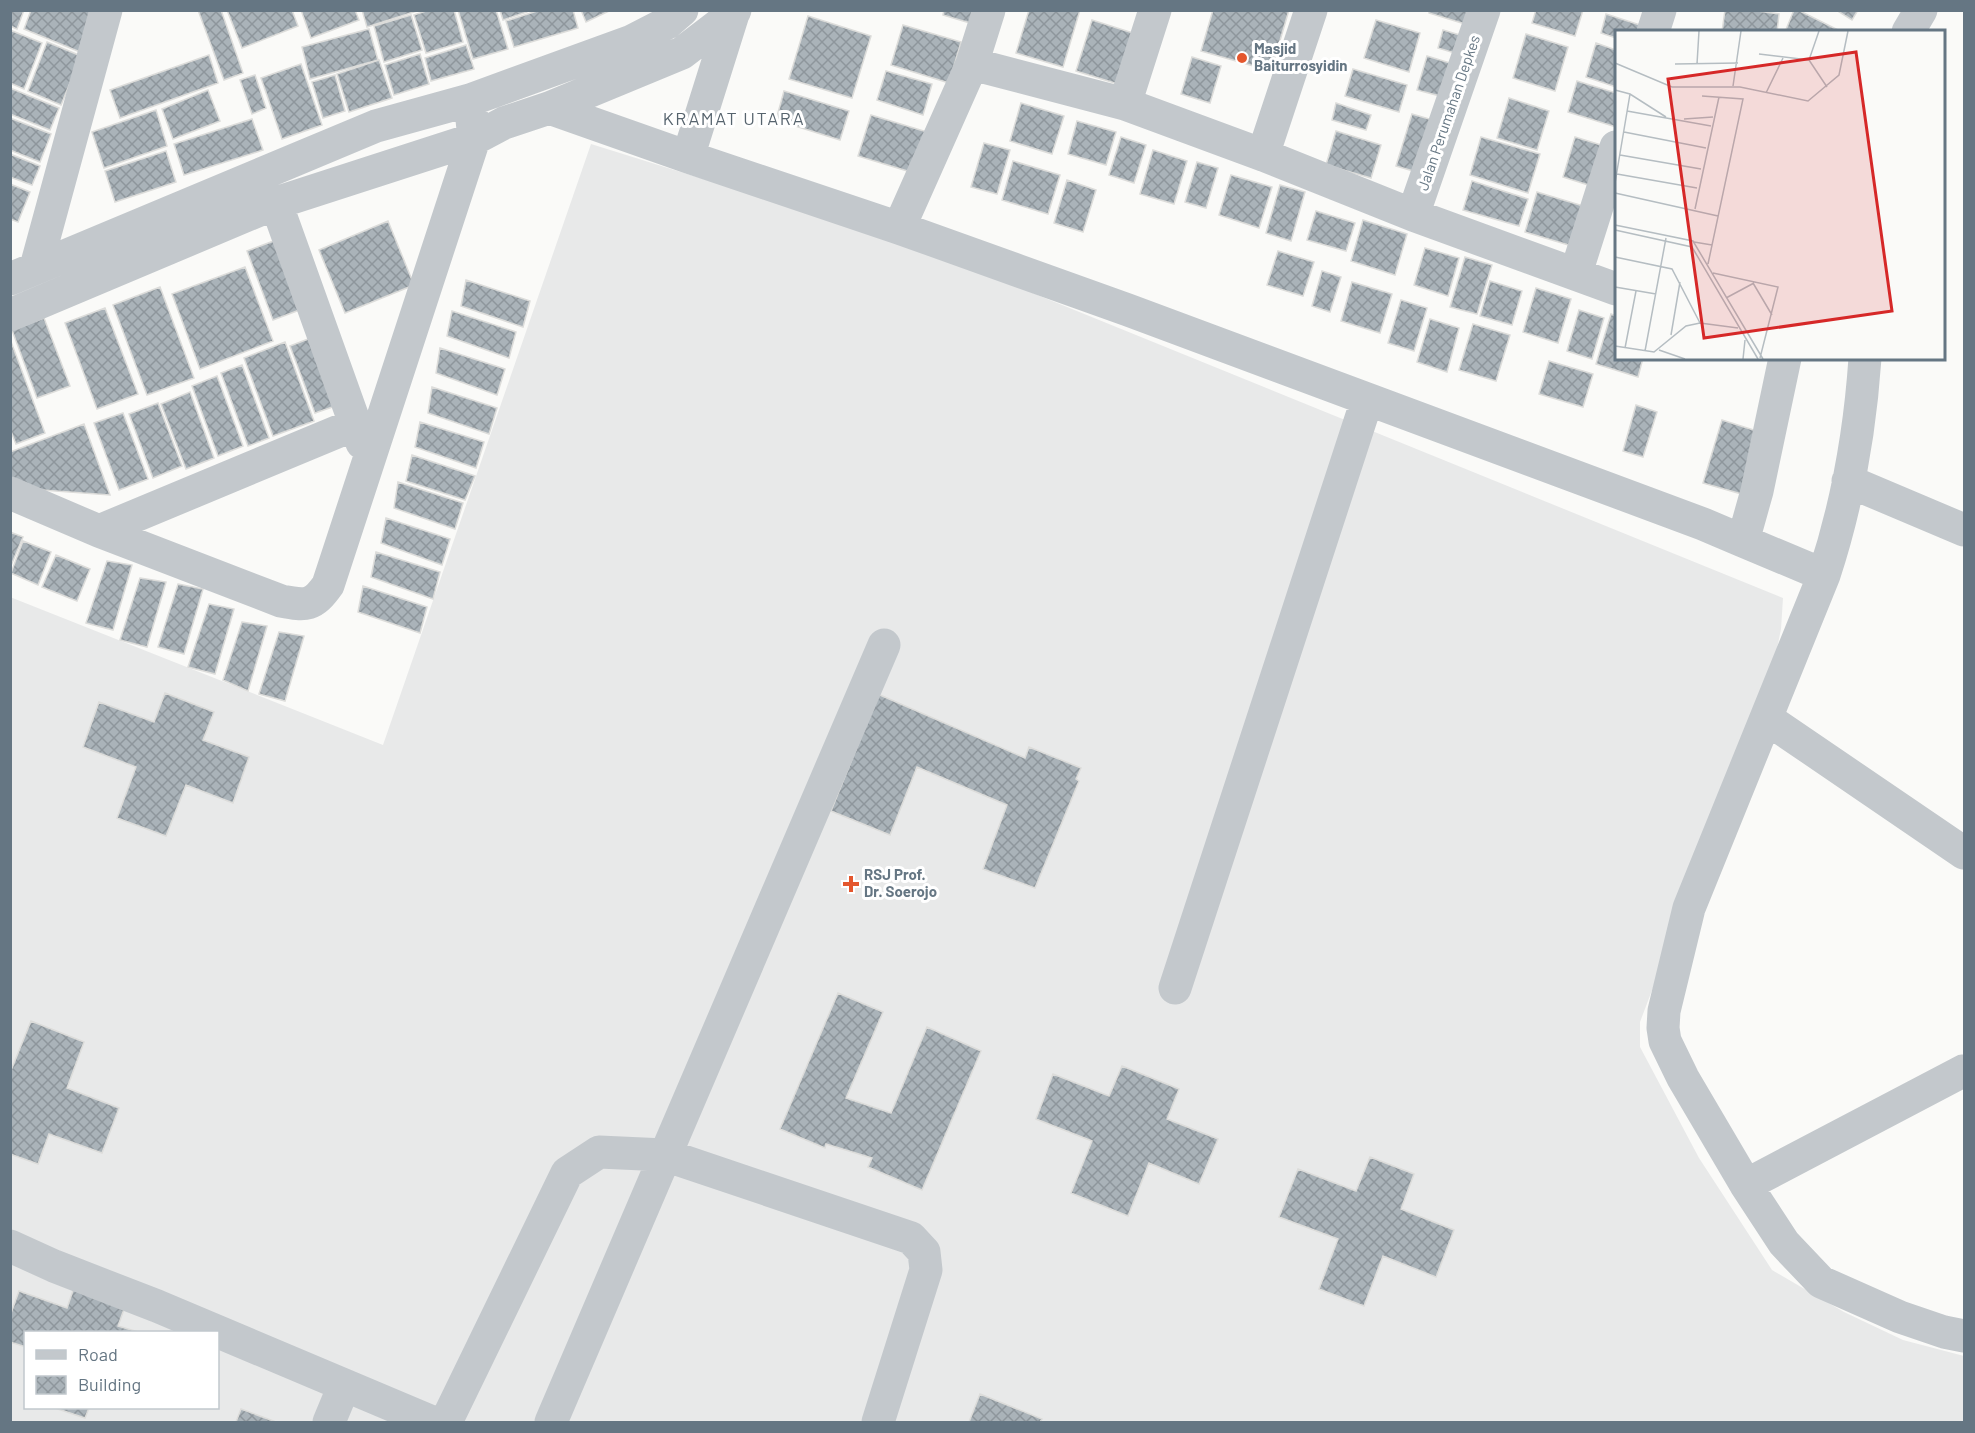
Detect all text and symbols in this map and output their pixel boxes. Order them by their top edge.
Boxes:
inset map [1615,30,1945,360]
street label: Jalan Perumahan Depkes [1413,33,1483,193]
place label: Masjid Baiturrosyidin [1254,39,1347,74]
marker: Masjid Baiturrosyidin [1235,51,1249,65]
district label: KRAMAT UTARA [663,107,805,129]
place label: RSJ Prof. Dr. Soerojo [864,865,937,900]
marker: RSJ Prof. Dr. Soerojo [842,875,860,893]
legend [24,1331,219,1409]
text: Road [78,1343,118,1365]
text: Building [78,1373,141,1395]

